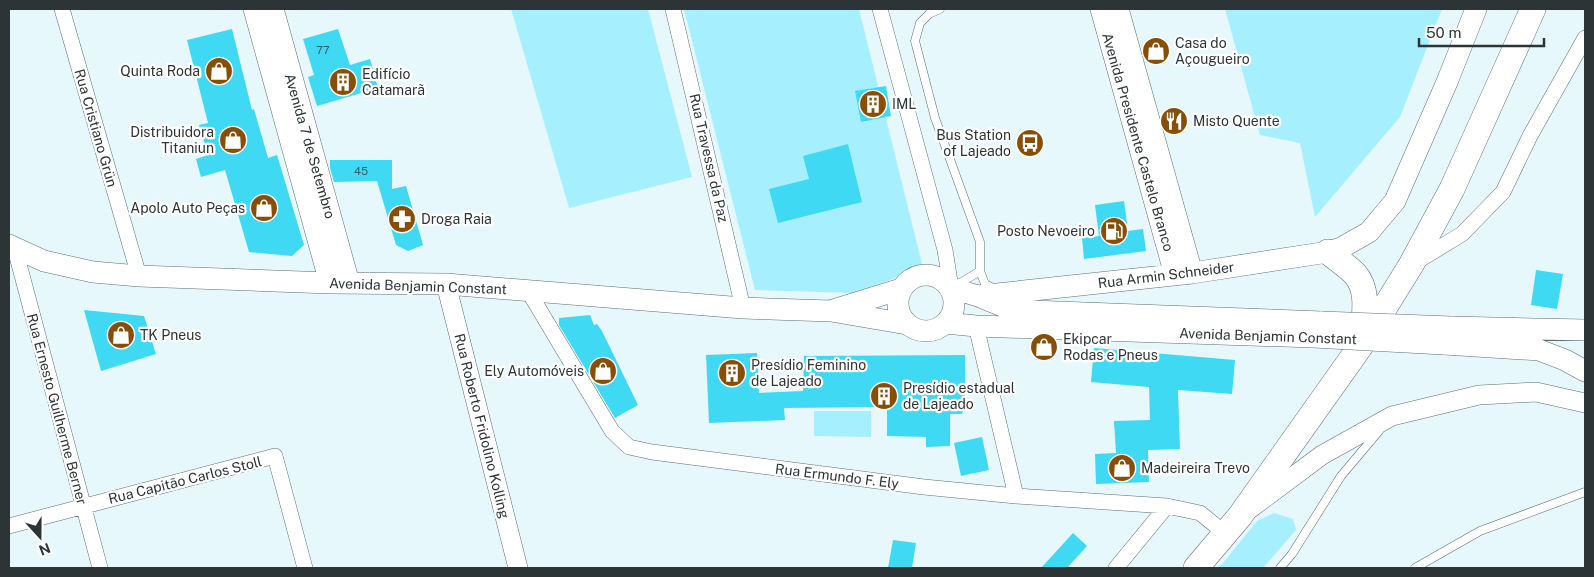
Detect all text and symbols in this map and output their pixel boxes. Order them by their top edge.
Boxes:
scale bar [1419,15,1544,47]
text: 50 m [1426,24,1461,41]
street label: Avenida Presidente Castelo Branco [1099,31,1177,253]
place label: Casa do Açougueiro [1175,35,1250,67]
shop icon: Casa do Açougueiro [1141,36,1171,66]
house number: 77 [316,44,330,56]
shop icon: Quinta Roda [204,56,234,86]
place label: Quinta Roda [120,63,200,79]
place label: Edifício Catamarã [362,66,425,98]
street label: Rua Cristiano Grün [71,67,121,189]
building icon: Edifício Catamarã [328,67,358,97]
street label: Avenida 7 de Setembro [282,72,338,220]
building icon: IML [858,89,888,119]
street label: Rua Travessa da Paz [686,92,732,224]
place label: IML [892,96,916,112]
restaurant icon: Misto Quente [1159,106,1189,136]
place label: Misto Quente [1193,113,1280,129]
place label: Distribuidora Titaniun [130,124,214,156]
shop icon: Distribuidora Titaniun [218,125,248,155]
place label: Bus Station of Lajeado [936,127,1011,159]
bus stop icon: Bus Station of Lajeado [1015,128,1045,158]
house number: 45 [354,165,368,177]
shop icon: Apolo Auto Peças [249,193,279,223]
place label: Apolo Auto Peças [130,200,245,216]
pharmacy icon: Droga Raia [387,204,417,234]
place label: Droga Raia [421,211,492,227]
fuel station icon: Posto Nevoeiro [1099,216,1129,246]
place label: Posto Nevoeiro [997,223,1095,239]
street label: Rua Armin Schneider [1097,259,1235,291]
street label: Avenida Benjamin Constant [329,275,507,297]
street label: Rua Ernesto Guilherme Berner [24,312,90,506]
shop icon: TK Pneus [106,320,136,350]
street label: Avenida Benjamin Constant [1179,325,1357,347]
place label: TK Pneus [140,327,201,343]
place label: Ekipcar Rodas e Pneus [1063,331,1158,363]
street label: Rua Roberto Fridolino Kolling [451,332,513,520]
shop icon: Ekipcar Rodas e Pneus [1029,332,1059,362]
shop icon: Ely Automóveis [588,356,618,386]
place label: Presídio Feminino de Lajeado [751,357,866,389]
building icon: Presídio Feminino de Lajeado [717,358,747,388]
place label: Ely Automóveis [484,363,584,379]
place label: Presídio estadual de Lajeado [903,380,1015,412]
building icon: Presídio estadual de Lajeado [869,381,899,411]
street label: Rua Capitão Carlos Stoll [107,453,263,507]
shop icon: Madeireira Trevo [1107,453,1137,483]
street label: Rua Ermundo F. Ely [774,460,900,492]
place label: Madeireira Trevo [1141,460,1250,476]
north arrow [15,512,65,562]
text: N [37,540,53,559]

